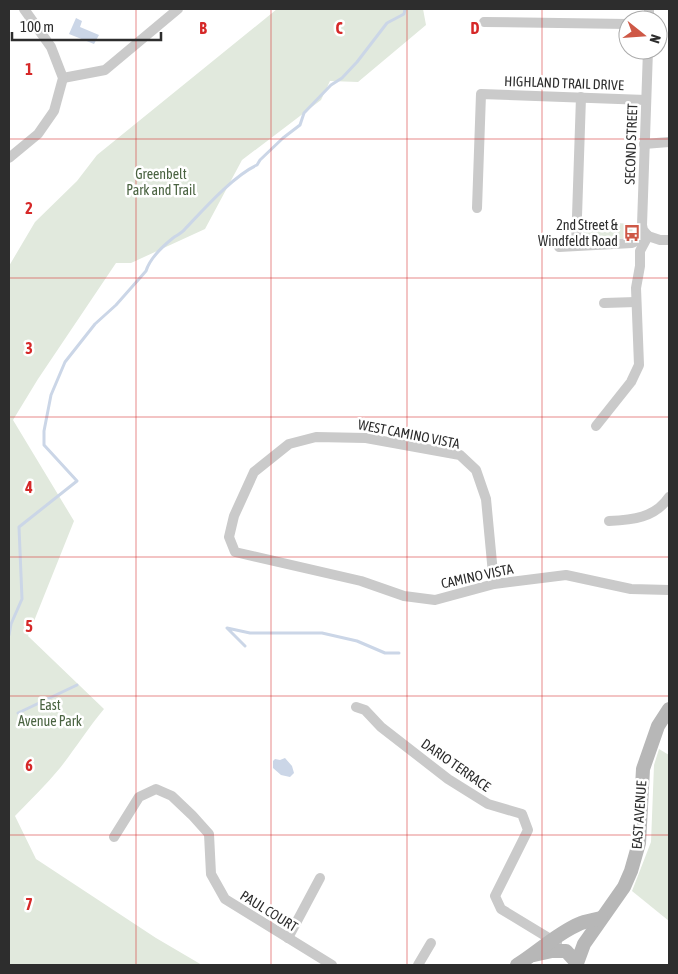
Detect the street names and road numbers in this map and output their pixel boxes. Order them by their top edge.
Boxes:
street label: HIGHLAND TRAIL DRIVE [504,73,624,93]
street label: SECOND STREET [622,103,640,185]
street label: WEST CAMINO VISTA [357,416,461,452]
street label: CAMINO VISTA [440,561,515,591]
street label: DARIO TERRACE [418,735,494,795]
street label: EAST AVENUE [629,780,649,850]
street label: PAUL COURT [237,887,301,935]

